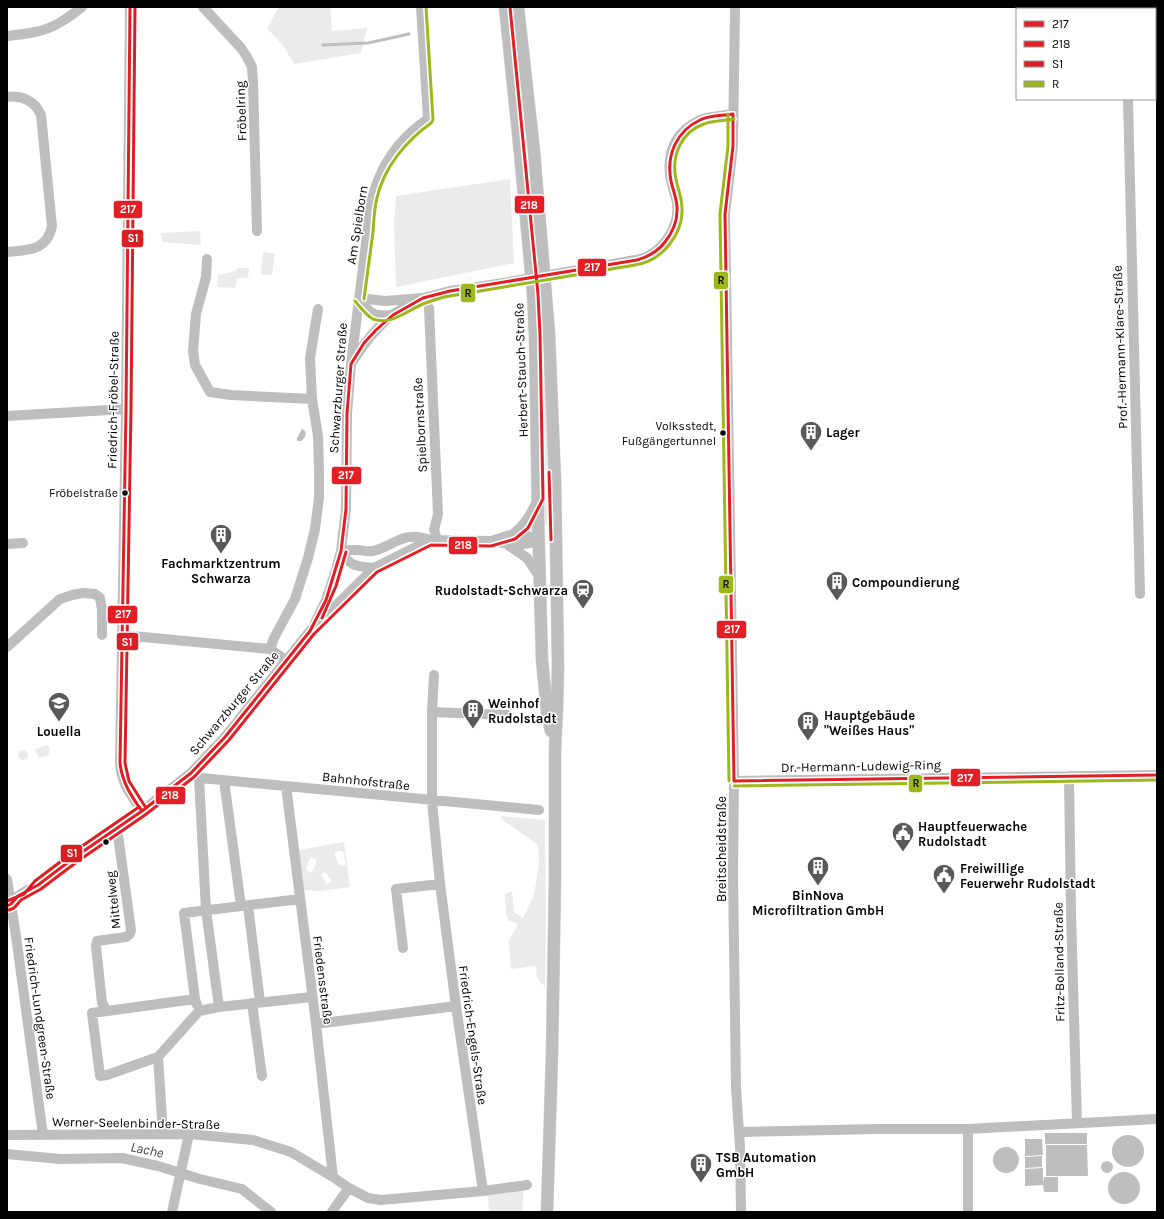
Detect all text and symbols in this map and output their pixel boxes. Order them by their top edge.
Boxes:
legend [1016,8,1156,100]
text: 217 [1052,17,1069,31]
text: 218 [1052,37,1070,51]
text: S1 [1052,57,1063,71]
text: R [1052,77,1059,91]
street label: Fröbelring [232,80,250,141]
street label: Am Spielborn [343,184,371,266]
line badge: 218 [514,195,545,214]
text: 218 [520,199,538,212]
line badge: 217 [113,200,143,219]
text: 217 [120,203,137,216]
line badge: S1 [121,229,144,248]
text: S1 [128,232,138,245]
line badge: 217 [577,258,607,277]
text: 217 [584,261,601,274]
street label: Prof.-Hermann-Klare-Straße [1110,265,1130,429]
line badge: R [713,271,729,290]
text: R [717,274,725,287]
line badge: R [460,283,476,303]
text: R [464,287,472,300]
street label: Herbert-Stauch-Straße [511,302,531,438]
street label: Schwarzburger Straße [326,322,350,454]
street label: Friedrich-Fröbel-Straße [104,331,122,469]
street label: Spielbornstraße [410,377,430,473]
place label: Volksstedt, Fußgängertunnel [622,419,716,448]
building icon: Lager [798,419,824,452]
place label: Lager [826,425,860,440]
marker: Volksstedt, Fußgängertunnel [718,428,728,438]
line badge: 217 [331,466,362,485]
text: 217 [338,469,355,482]
place label: Fröbelstraße [49,486,118,500]
marker: Fröbelstraße [120,488,130,498]
building icon: Fachmarktzentrum Schwarza [208,522,234,555]
line badge: 218 [448,536,478,555]
text: 218 [454,539,472,552]
place label: Fachmarktzentrum Schwarza [161,556,281,586]
building icon: Compoundierung [824,569,850,602]
line badge: R [718,575,734,594]
place label: Compoundierung [852,575,960,590]
station icon: Rudolstadt-Schwarza [570,577,596,610]
text: R [722,578,730,591]
place label: Rudolstadt-Schwarza [435,583,568,598]
line badge: 217 [107,605,138,624]
text: 217 [115,608,132,621]
line badge: 217 [716,620,747,639]
text: 217 [724,623,741,636]
line badge: S1 [116,632,139,651]
text: S1 [122,636,132,649]
street label: Schwarzburger Straße [186,648,282,758]
school or university icon: Louella [46,690,72,723]
place label: Weinhof Rudolstadt [488,696,557,726]
building icon: Weinhof Rudolstadt [460,697,486,730]
place label: Hauptgebäude "Weißes Haus" [824,708,915,738]
building icon: Hauptgebäude "Weißes Haus" [795,709,821,742]
place label: Louella [37,724,81,739]
street label: Dr.-Hermann-Ludewig-Ring [781,757,942,775]
line badge: 217 [950,768,981,787]
street label: Bahnhofstraße [321,769,411,793]
text: 217 [957,772,974,785]
line badge: R [908,774,923,793]
text: R [912,777,920,790]
line badge: 218 [155,786,186,805]
text: 218 [161,789,179,802]
street label: Breitscheidstraße [714,796,729,902]
place label: Hauptfeuerwache Rudolstadt [918,819,1027,849]
public building icon: Hauptfeuerwache Rudolstadt [890,820,916,853]
unlabelled marker [101,837,111,847]
line badge: S1 [60,844,83,863]
text: S1 [67,847,77,860]
building icon: BinNova Microfiltration GmbH [805,854,831,887]
place label: Freiwillige Feuerwehr Rudolstadt [960,861,1095,891]
public building icon: Freiwillige Feuerwehr Rudolstadt [931,862,957,895]
street label: Mittelweg [102,870,124,930]
place label: BinNova Microfiltration GmbH [752,888,884,918]
street label: Fritz-Bolland-Straße [1050,902,1068,1022]
street label: Friedensstraße [310,935,336,1026]
street label: Friedrich-Lundgreen-Straße [21,936,59,1101]
street label: Friedrich-Engels-Straße [456,964,490,1106]
street label: Werner-Seelenbinder-Straße [52,1114,220,1132]
water label: Lache [129,1138,166,1162]
place label: TSB Automation GmbH [716,1150,816,1180]
building icon: TSB Automation GmbH [688,1151,714,1184]

